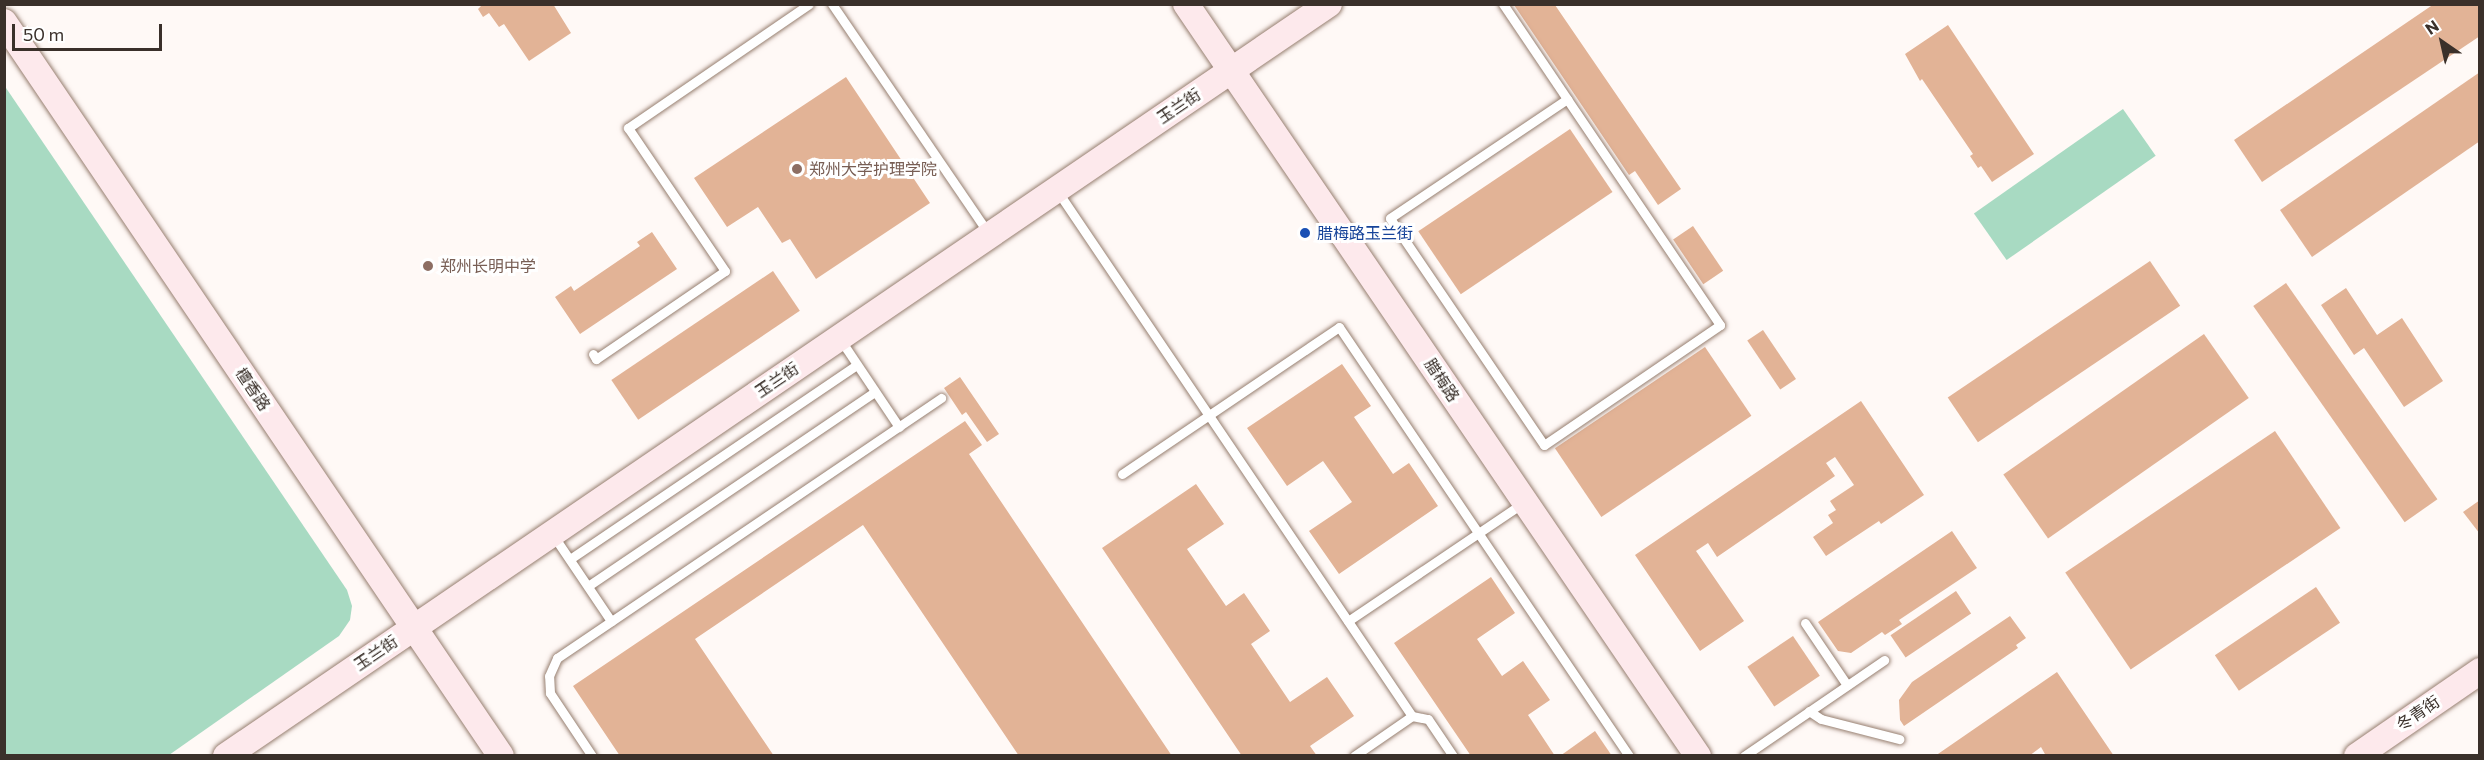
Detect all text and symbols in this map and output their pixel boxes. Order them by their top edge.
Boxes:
scale bar [15,12,165,50]
north arrow [2412,12,2472,72]
text: N [2421,15,2442,38]
text: 50 m [23,23,64,45]
street label: 玉兰街 [1154,85,1204,127]
place label: 郑州大学护理学院 [809,159,937,179]
marker: 郑州大学护理学院 [790,162,804,176]
place label: 腊梅路玉兰街 [1317,223,1413,243]
marker: 腊梅路玉兰街 [1298,226,1312,240]
place label: 郑州长明中学 [440,256,536,276]
marker: 郑州长明中学 [421,259,435,273]
street label: 腊梅路 [1421,355,1463,405]
street label: 玉兰街 [752,359,802,401]
street label: 檀香路 [232,364,274,414]
street label: 玉兰街 [351,632,401,674]
street label: 冬青街 [2393,692,2443,734]

